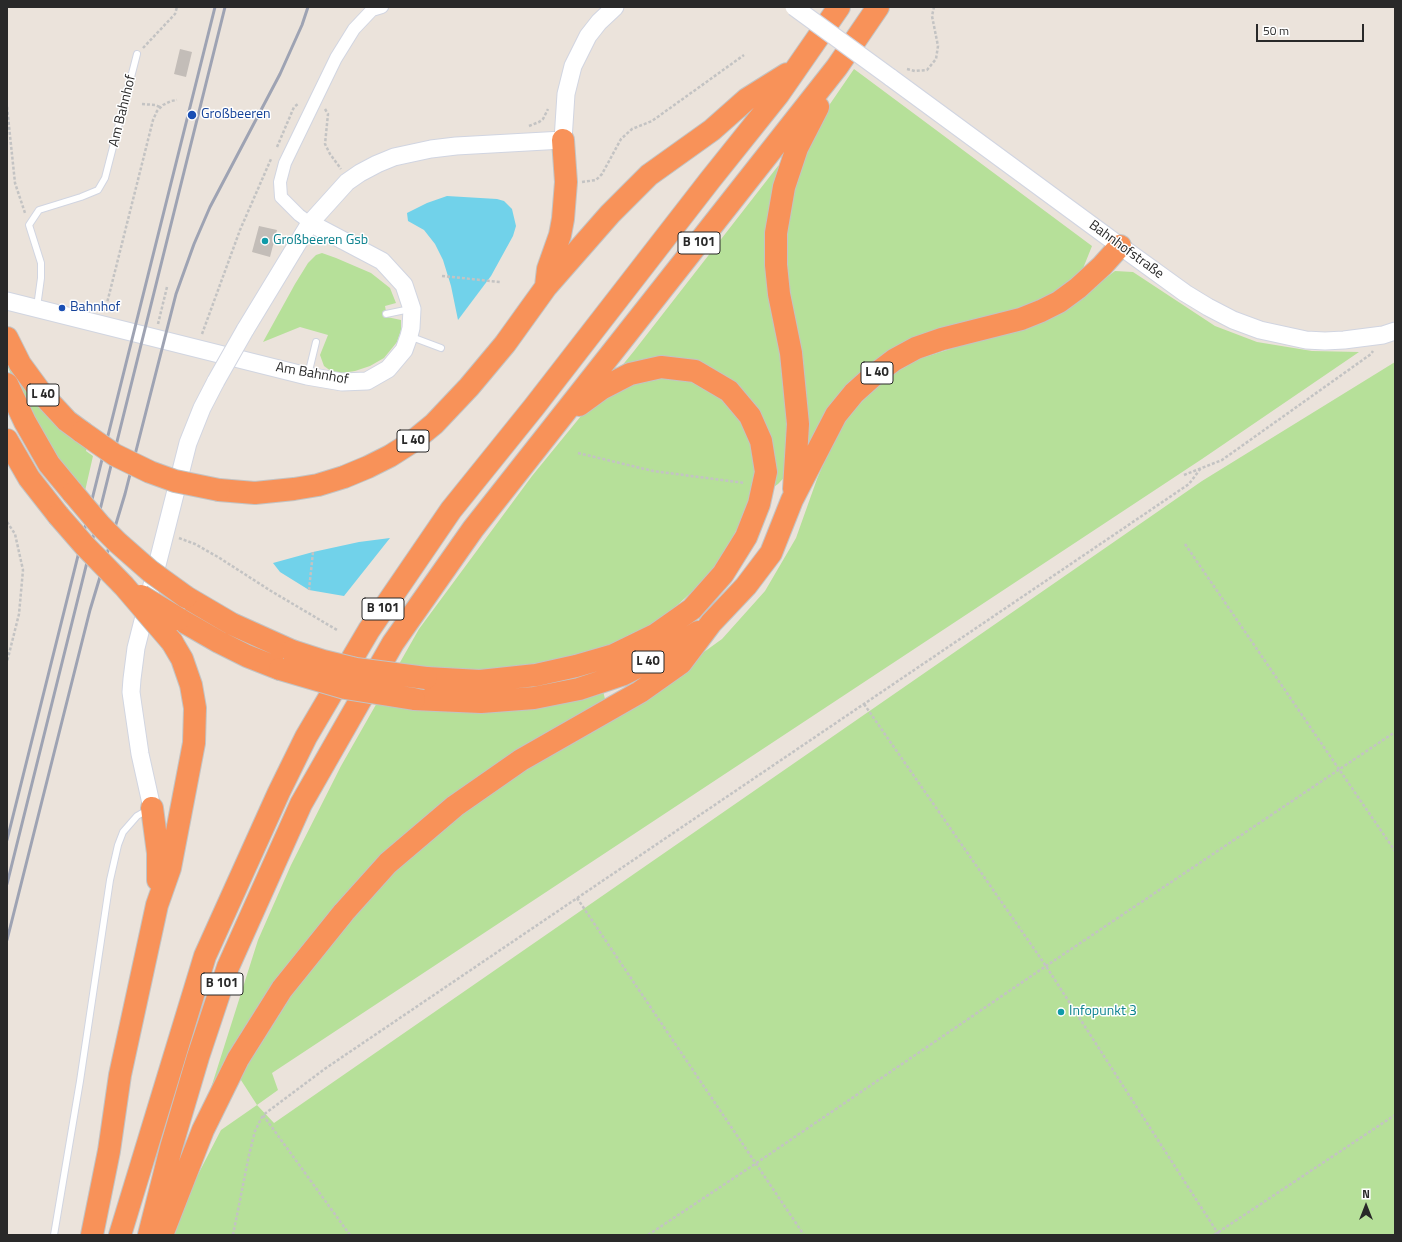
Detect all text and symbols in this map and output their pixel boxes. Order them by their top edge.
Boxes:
scale bar [1258,16,1366,42]
text: 50 m [1263,21,1289,40]
street label: Am Bahnhof [106,73,140,149]
place label: Großbeeren [201,107,271,123]
marker: Großbeeren [186,109,198,121]
street label: Bahnhofstraße [1085,217,1167,283]
road number: B 101 [678,232,720,254]
place label: Großbeeren Gsb [273,233,368,249]
marker: Großbeeren Gsb [260,236,270,246]
place label: Bahnhof [70,300,120,316]
marker: Bahnhof [57,303,67,313]
street label: Am Bahnhof [274,359,350,389]
road number: L 40 [861,362,893,384]
road number: L 40 [27,384,59,406]
road number: L 40 [397,430,429,452]
road number: B 101 [362,598,404,620]
road number: L 40 [632,651,664,673]
road number: B 101 [201,973,243,995]
place label: Infopunkt 3 [1069,1004,1137,1020]
marker: Infopunkt 3 [1056,1007,1066,1017]
north arrow [1346,1186,1386,1226]
text: N [1362,1186,1370,1202]

